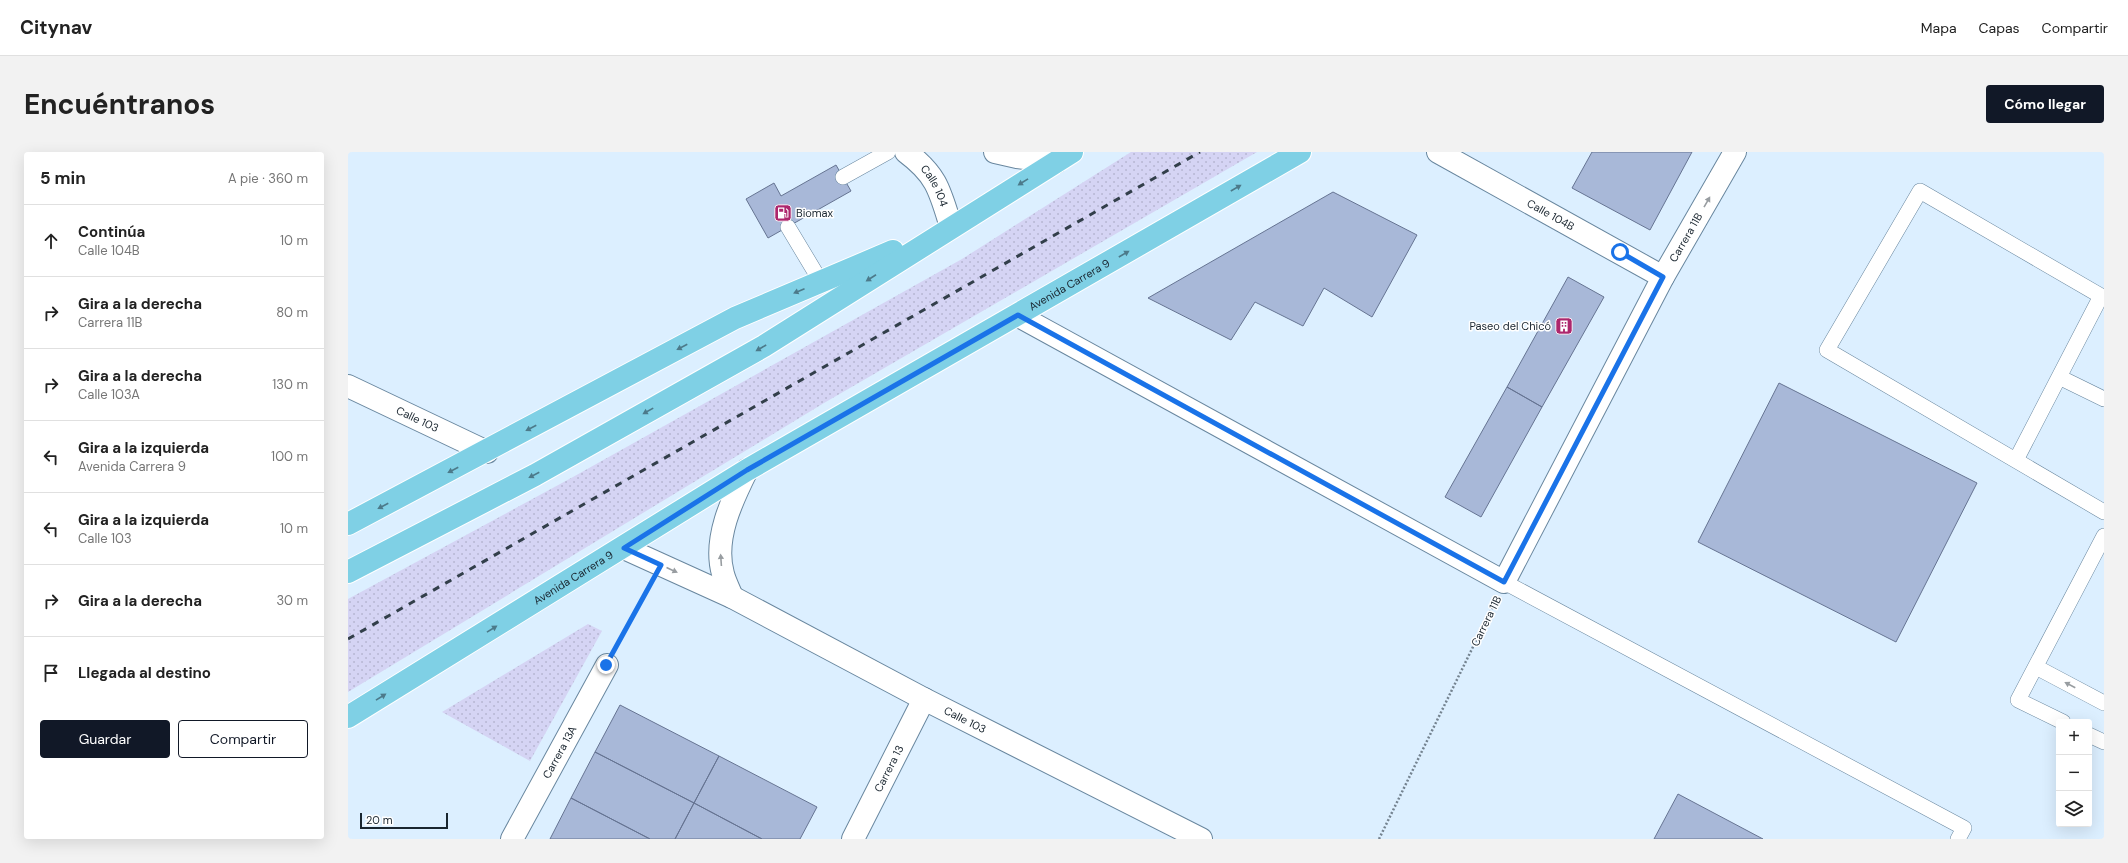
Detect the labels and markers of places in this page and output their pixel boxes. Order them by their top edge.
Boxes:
fuel station icon: Biomax [773,203,793,223]
place label: Biomax [796,206,834,220]
building icon: Paseo del Chicó [1554,316,1574,336]
place label: Paseo del Chicó [1469,319,1551,333]

